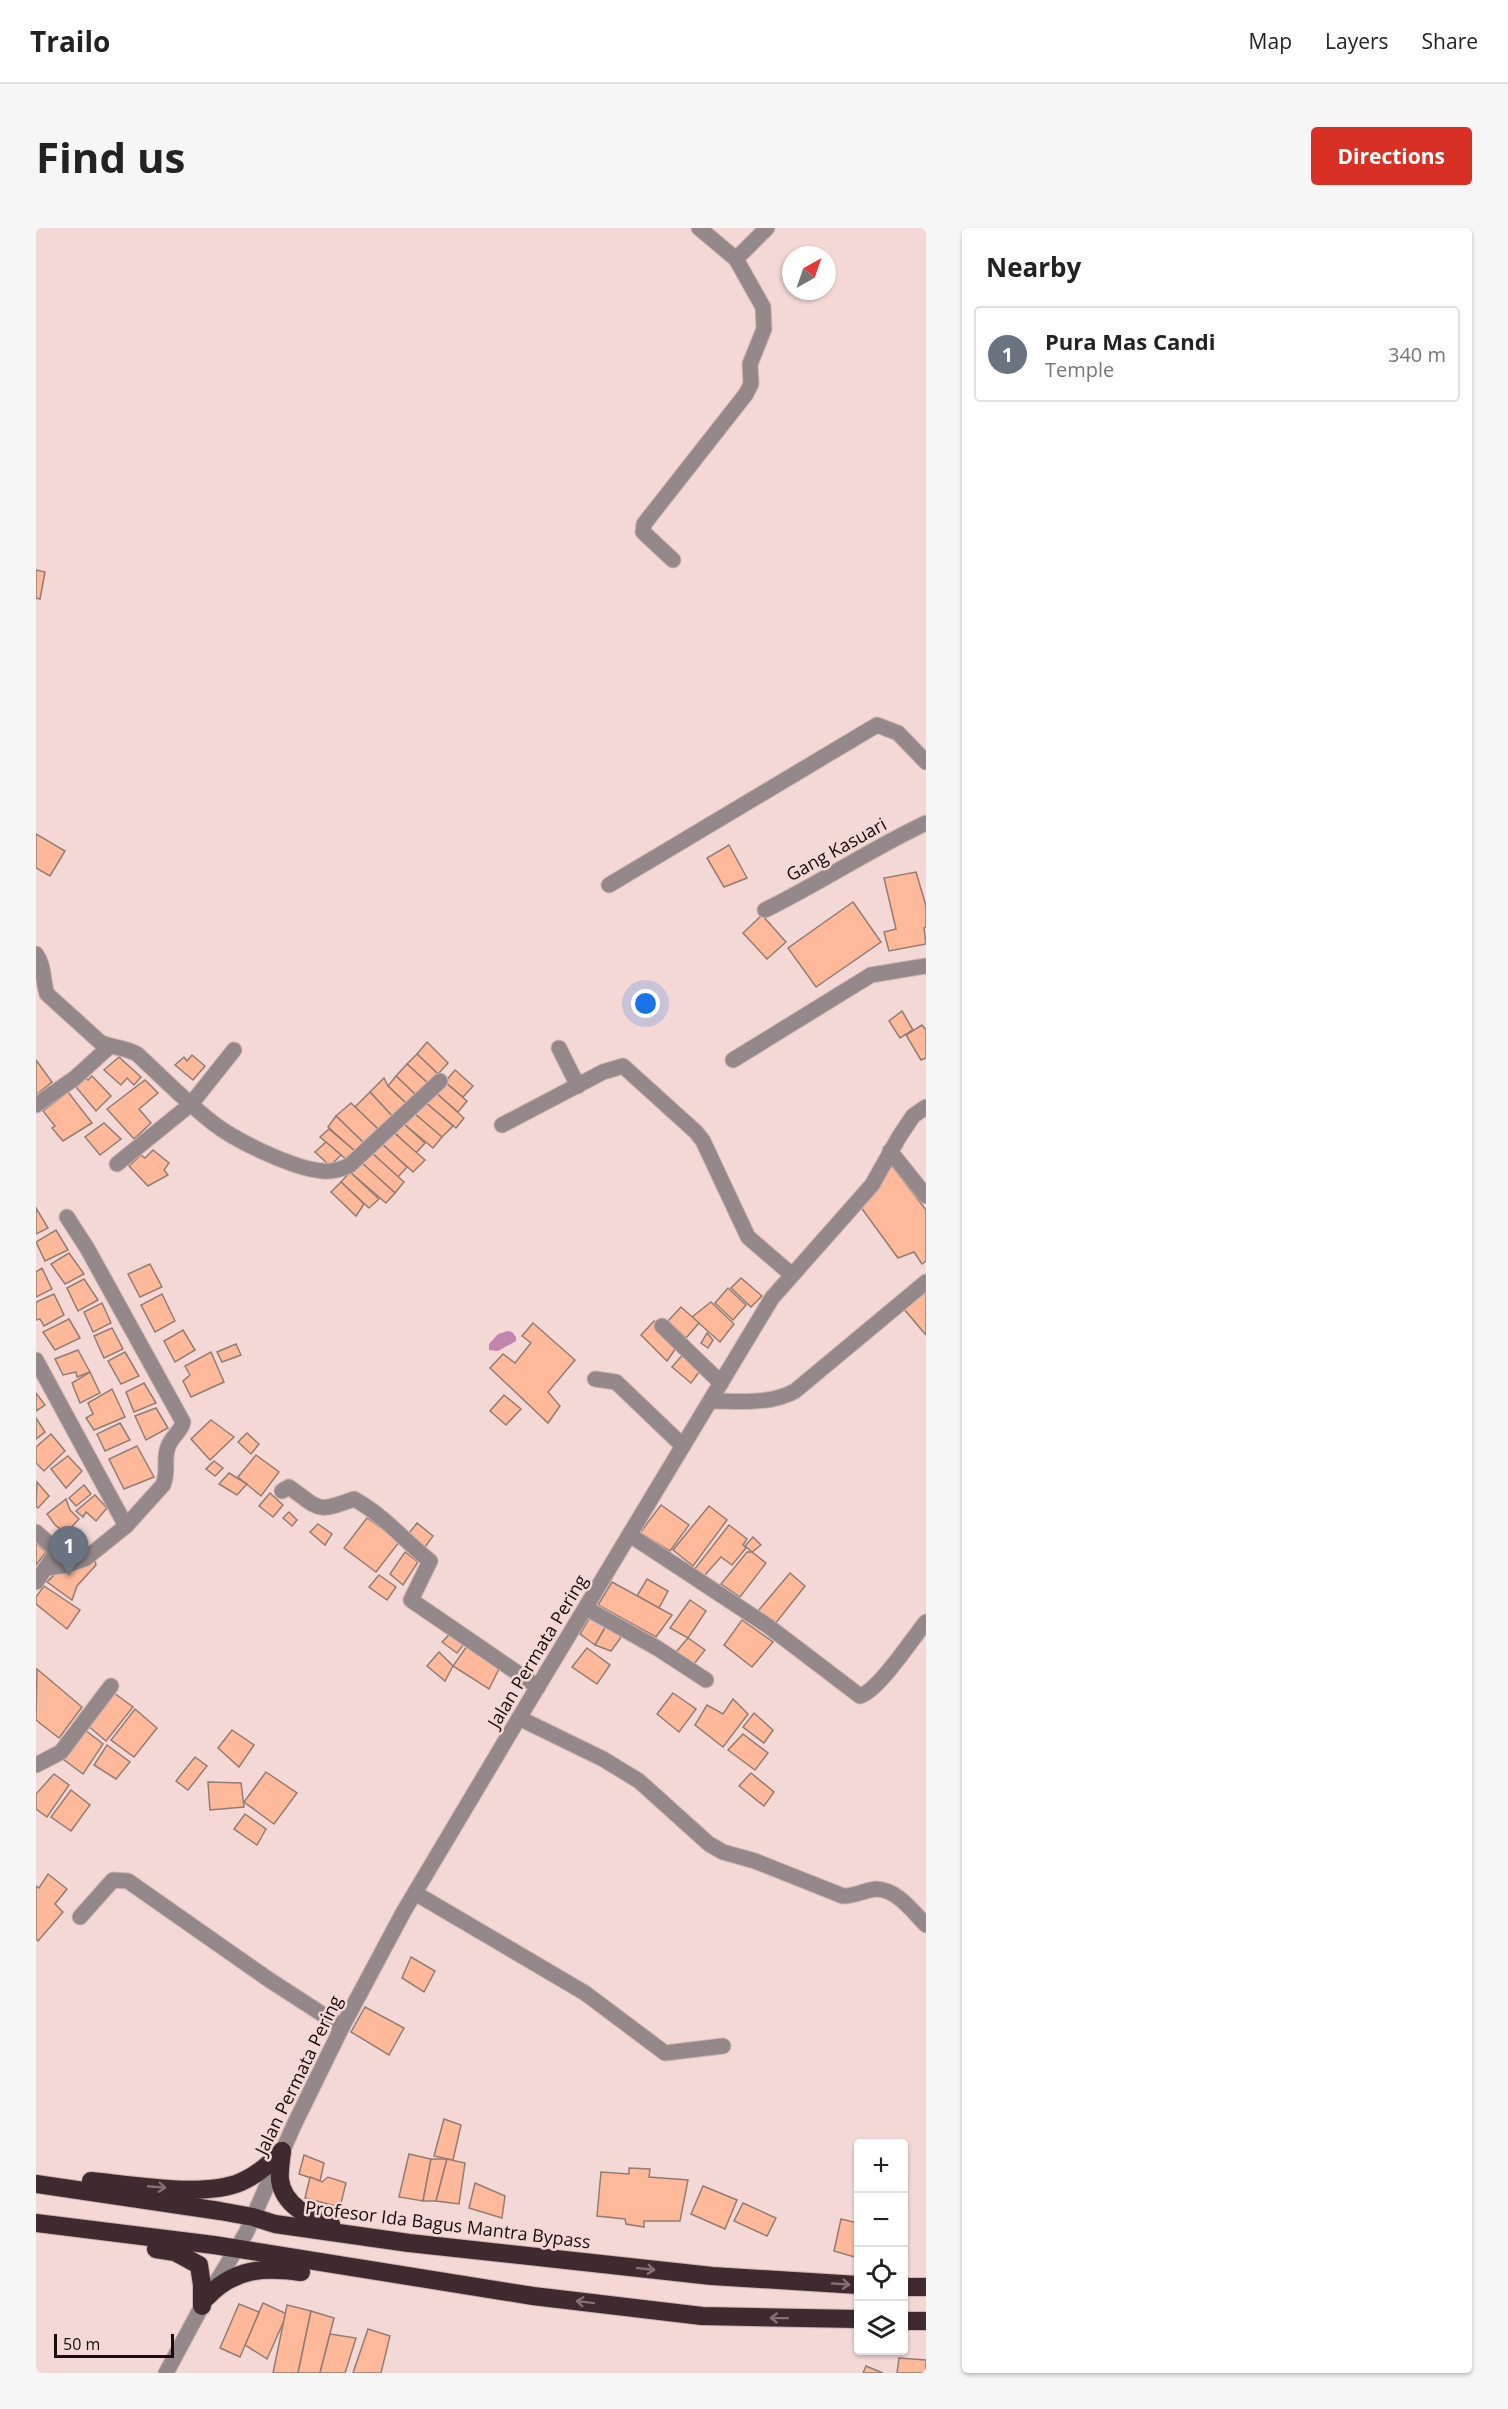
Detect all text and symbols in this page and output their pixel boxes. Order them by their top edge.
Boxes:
text: Trailo [30,22,110,60]
text: Map [1249,27,1292,55]
text: Layers [1325,27,1389,55]
text: Share [1422,27,1478,55]
button: Directions [1311,127,1472,185]
text: Find us [36,128,185,185]
north arrow [782,246,836,300]
text: Nearby [986,249,1081,285]
text: Pura Mas Candi [1045,326,1215,356]
text: 1 [1002,341,1013,368]
text: 340 m [1388,341,1446,368]
text: Temple [1045,356,1114,383]
street label: Gang Kasuari [782,812,890,886]
your location [631,989,660,1018]
pin: 1 [50,1526,88,1576]
street label: Jalan Permata Pering [481,1570,592,1734]
street label: Jalan Permata Pering [248,1991,347,2161]
map controls [854,2139,908,2355]
button: + [854,2139,908,2193]
one-way arrow [146,2182,166,2193]
button: − [854,2193,908,2247]
street label: Profesor Ida Bagus Mantra Bypass [304,2195,592,2253]
button: locate [854,2247,908,2301]
one-way arrow [636,2264,656,2275]
one-way arrow [830,2279,850,2290]
one-way arrow [575,2296,595,2307]
button: layers [854,2301,908,2355]
one-way arrow [770,2312,790,2323]
scale bar [54,2331,174,2358]
text: 50 m [63,2333,100,2355]

